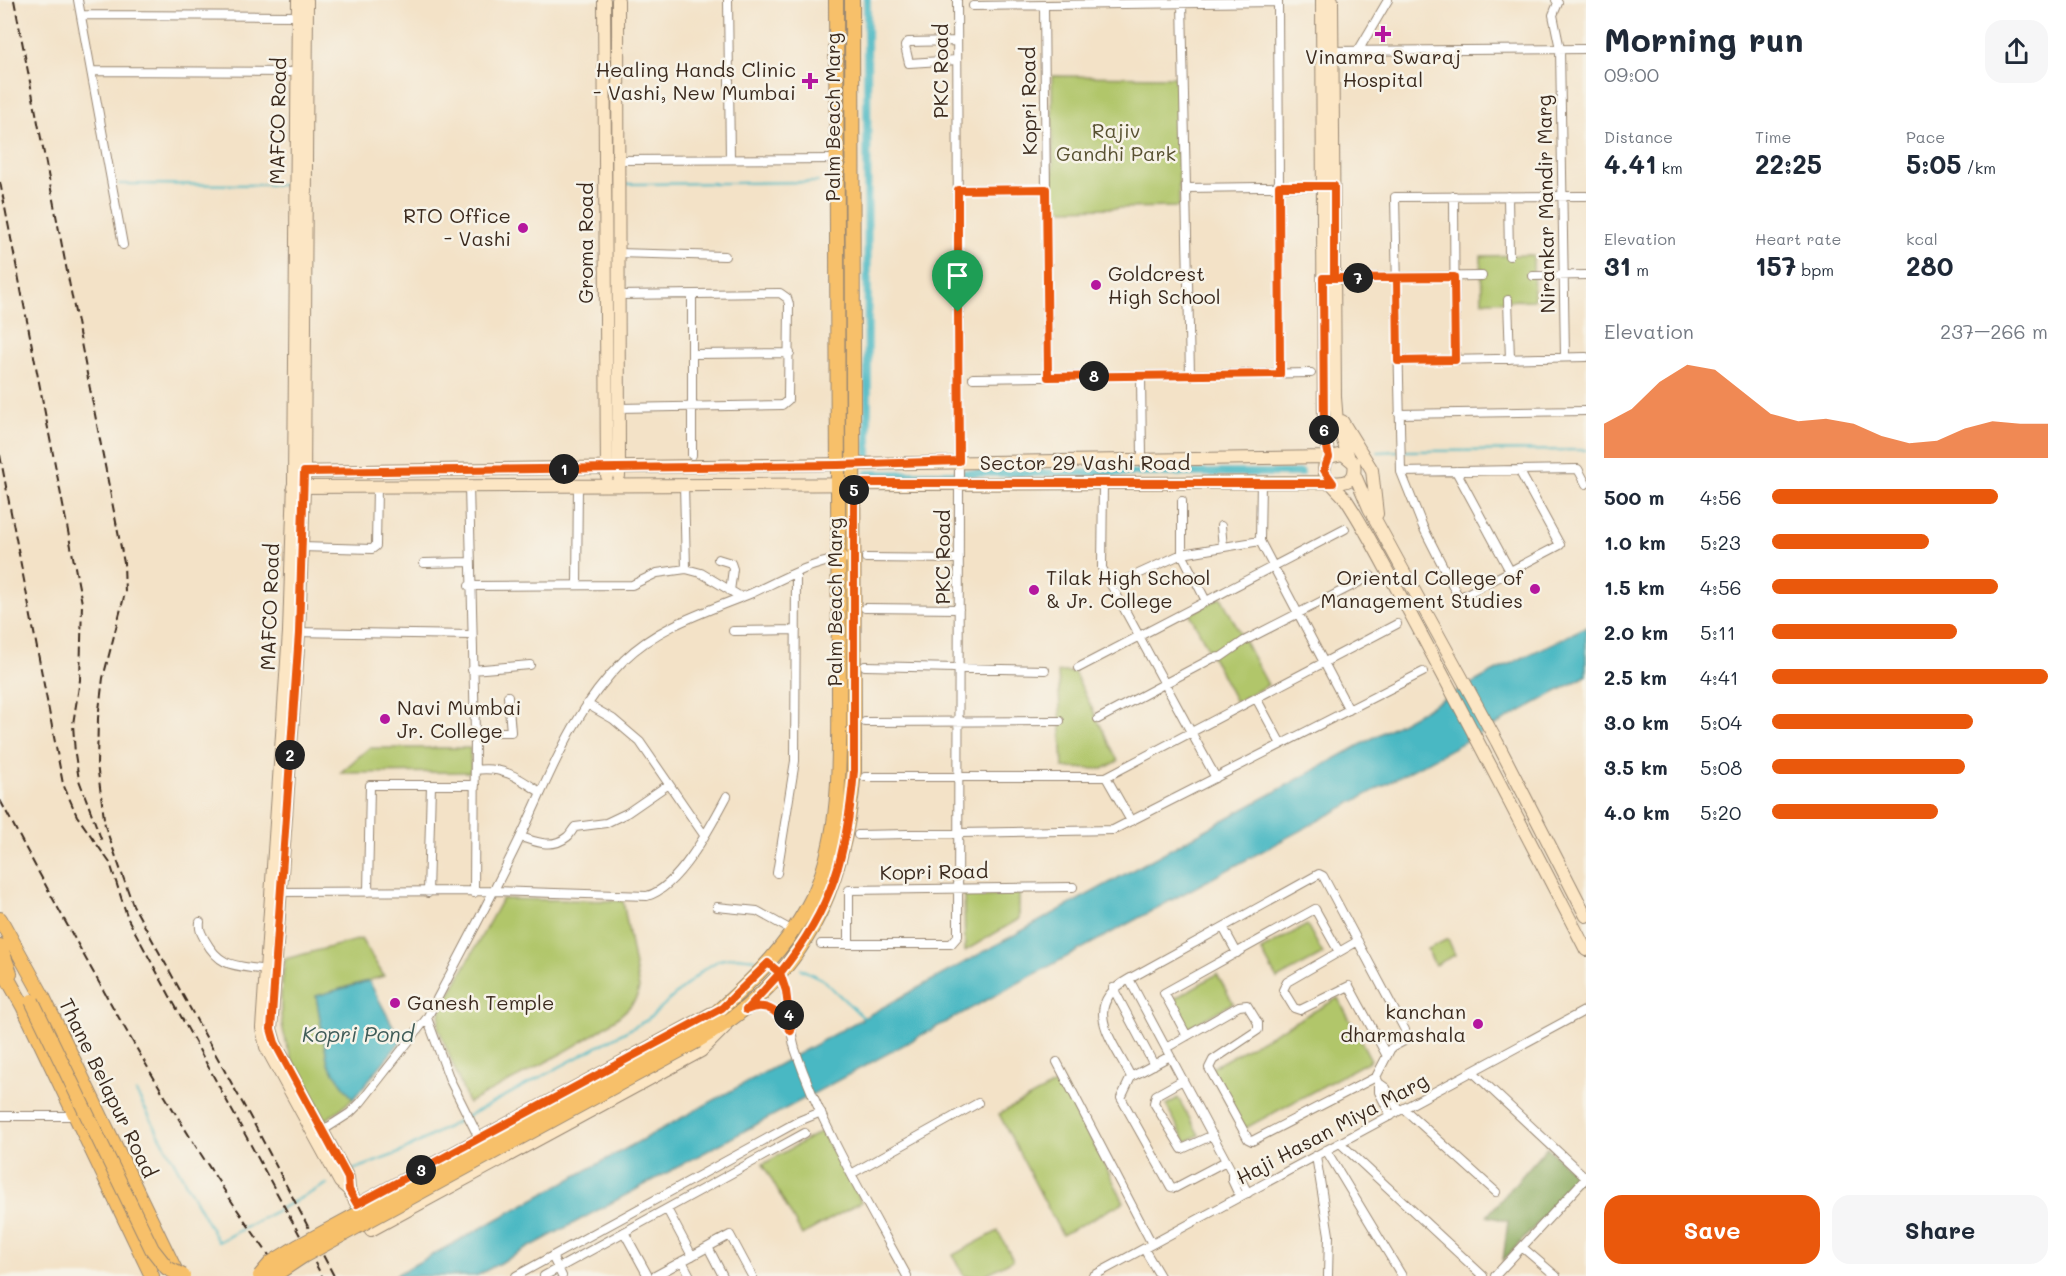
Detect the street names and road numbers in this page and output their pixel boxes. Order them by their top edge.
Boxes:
street label: PKC Road [927,24,953,118]
street label: Palm Beach Marg [819,33,845,201]
street label: Kopri Road [1014,46,1042,156]
street label: MAFCO Road [263,57,291,185]
street label: Nirankar Mandir Marg [1530,94,1560,314]
street label: Groma Road [572,182,598,304]
street label: Sector 29 Vashi Road [980,449,1190,475]
street label: PKC Road [929,510,955,604]
street label: Palm Beach Marg [821,518,847,686]
street label: MAFCO Road [254,543,284,671]
street label: Kopri Road [879,857,989,885]
street label: Thane Belapur Road [54,994,164,1182]
street label: Haji Hasan Miya Marg [1231,1066,1432,1190]

